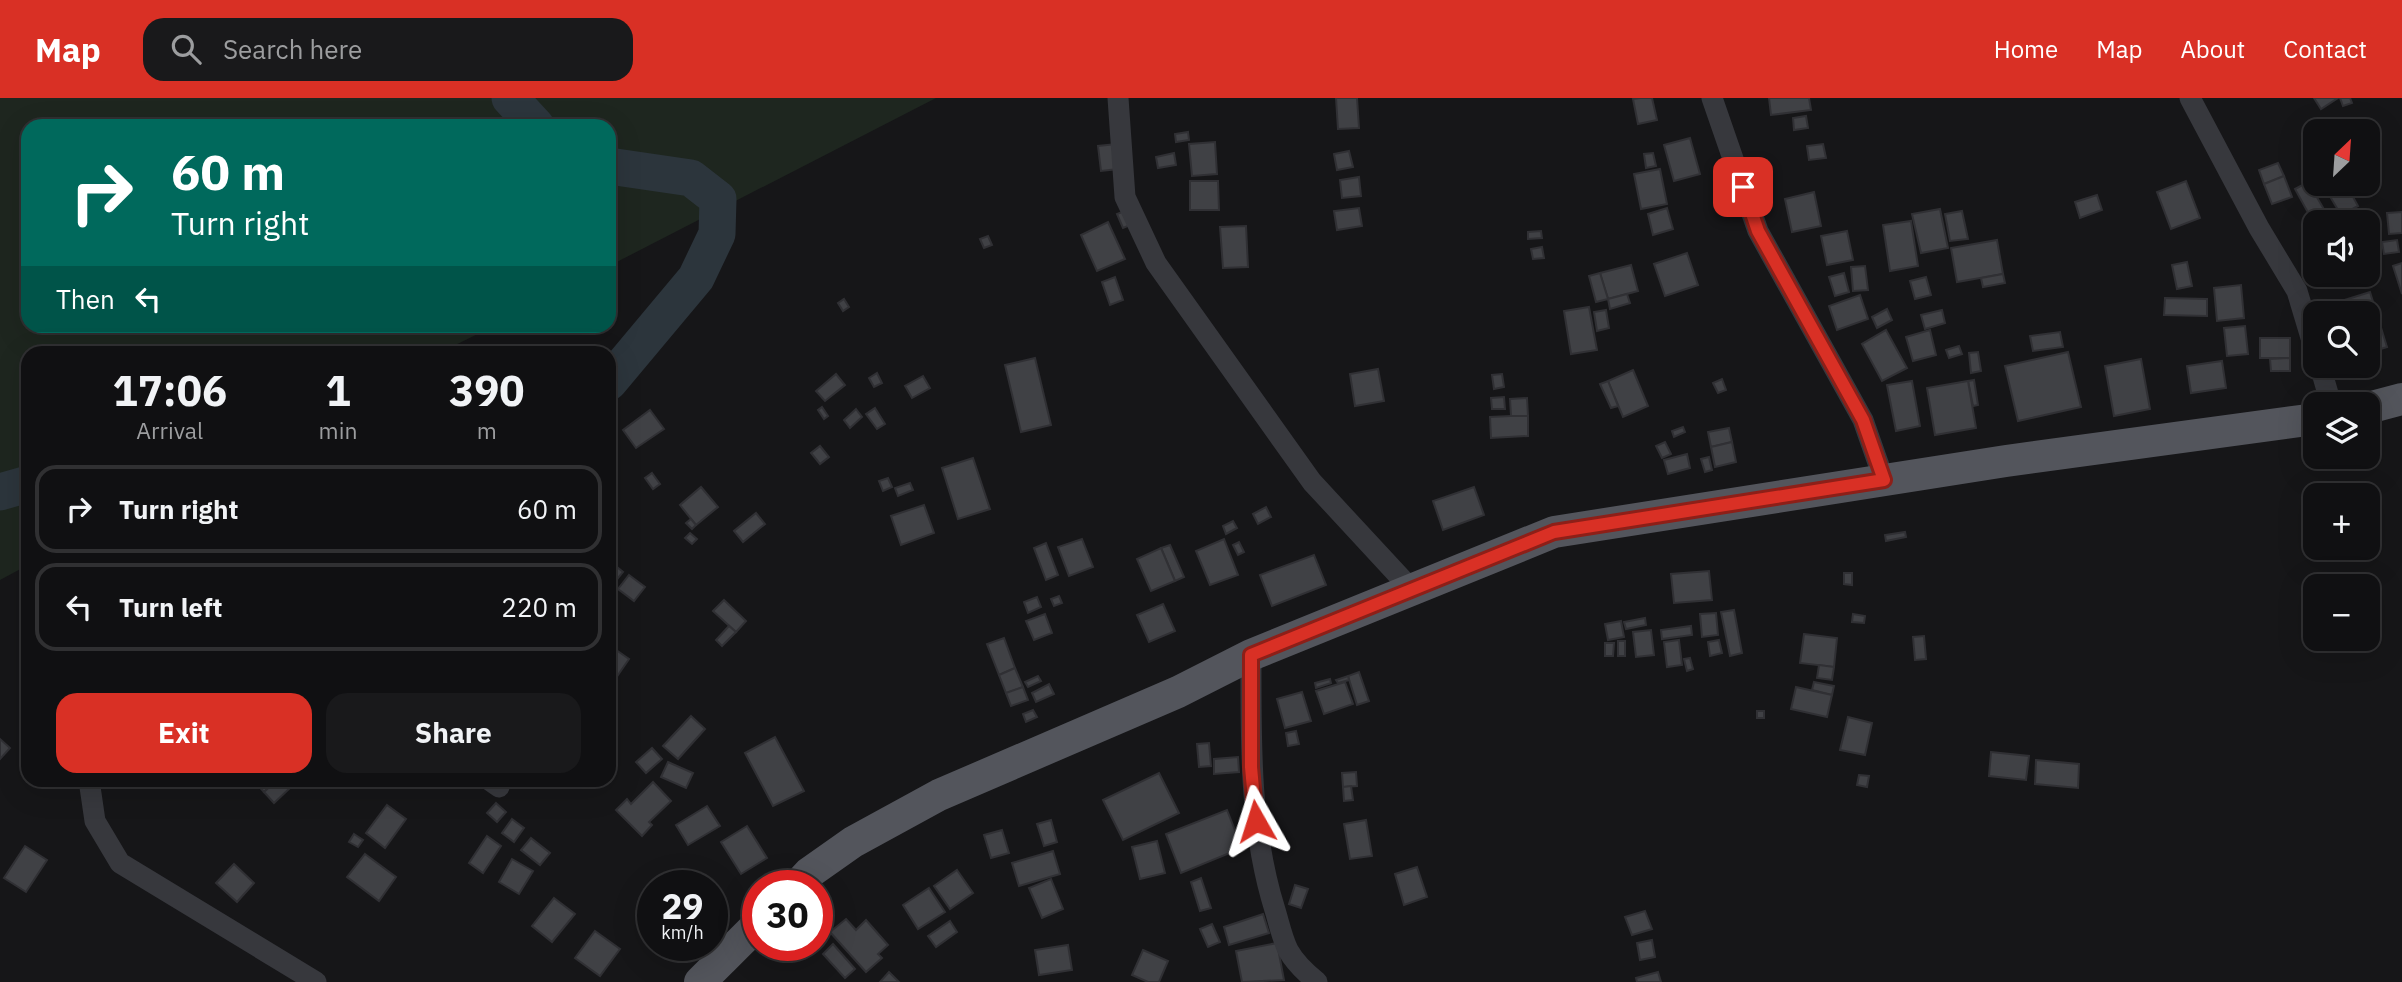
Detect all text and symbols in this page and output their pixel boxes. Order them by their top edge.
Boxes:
search box [143,18,633,81]
text: Map [35,28,101,71]
icon: search [167,30,205,68]
text: Search here [223,32,362,66]
text: Home [1994,33,2058,65]
text: Map [2096,33,2142,65]
text: About [2180,33,2245,65]
text: Contact [2283,33,2367,65]
north arrow [2303,119,2380,196]
map controls [2303,119,2380,651]
text: 60 m [171,140,285,203]
icon: right [56,147,147,238]
pin [1713,157,1773,217]
icon: arrive [1724,168,1762,206]
text: Turn right [171,202,309,244]
button: sound [2303,210,2380,287]
icon: left [129,280,167,318]
text: Then [56,282,115,316]
button: search [2303,301,2380,378]
text: 17:06 [112,363,227,418]
text: 1 [325,363,351,418]
text: 390 [449,363,525,418]
button: layers [2303,392,2380,469]
text: Arrival [136,415,203,445]
text: min [319,415,357,445]
text: m [477,415,497,445]
button: + [2303,483,2380,560]
icon: right [60,490,98,528]
text: Turn right [119,492,238,526]
text: 60 m [517,492,577,526]
button: − [2303,574,2380,651]
icon: left [60,588,98,626]
text: Turn left [119,590,222,624]
text: 220 m [501,590,577,624]
button: Exit [56,693,312,773]
button: Share [326,693,581,773]
position arrow [1219,784,1293,858]
speed limit sign: 30 [742,870,833,961]
text: 29 [661,883,704,929]
text: km/h [661,921,704,944]

